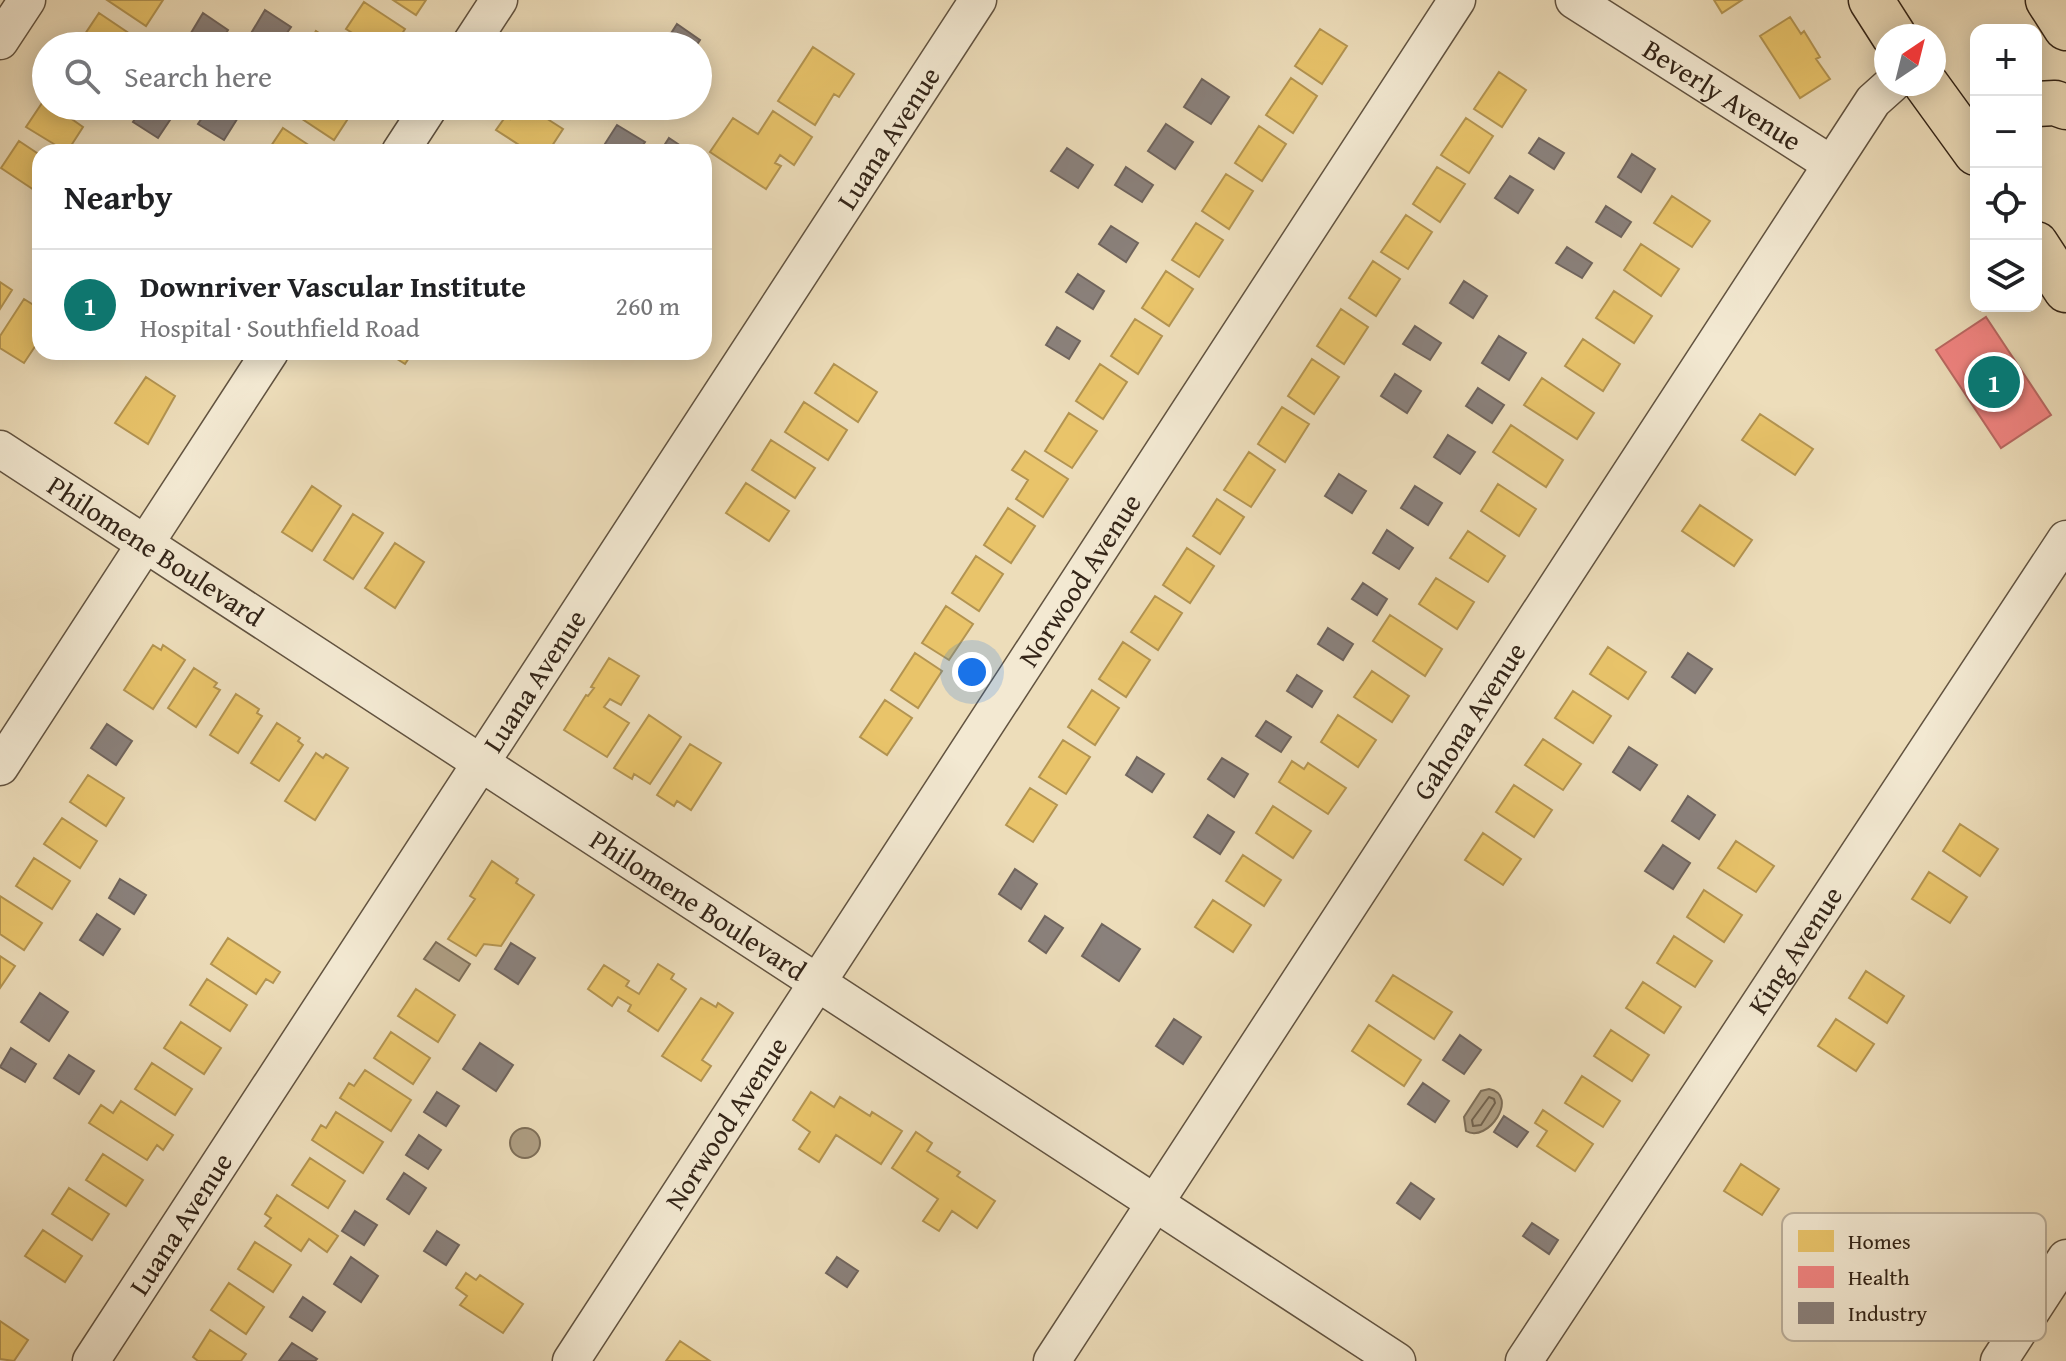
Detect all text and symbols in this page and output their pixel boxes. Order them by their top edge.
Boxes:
north arrow [1874,24,1946,96]
map controls [1970,24,2042,312]
button: + [1970,24,2042,96]
street label: Beverly Avenue [1635,28,1810,160]
search box [32,32,712,120]
icon: search [60,54,104,98]
text: Search here [124,54,272,98]
street label: Luana Avenue [826,58,949,217]
button: − [1970,96,2042,168]
button: locate [1970,168,2042,240]
text: Nearby [64,172,173,221]
button: layers [1970,240,2042,312]
text: Downriver Vascular Institute [140,264,526,308]
text: 1 [83,286,97,325]
text: 260 m [615,286,680,325]
text: Hospital · Southfield Road [140,308,420,347]
pin: 1 [1968,352,2020,412]
street label: Philomene Boulevard [40,464,272,636]
street label: Norwood Avenue [1007,485,1151,674]
street label: Luana Avenue [472,601,596,760]
street label: Gahona Avenue [1402,634,1535,808]
your location [952,652,992,692]
street label: Philomene Boulevard [582,819,815,990]
street label: King Avenue [1737,878,1852,1022]
street label: Norwood Avenue [654,1028,797,1217]
street label: Luana Avenue [118,1144,242,1303]
legend [1782,1213,2046,1341]
text: Homes [1848,1225,1911,1257]
text: Health [1848,1261,1910,1293]
text: Industry [1848,1297,1927,1329]

